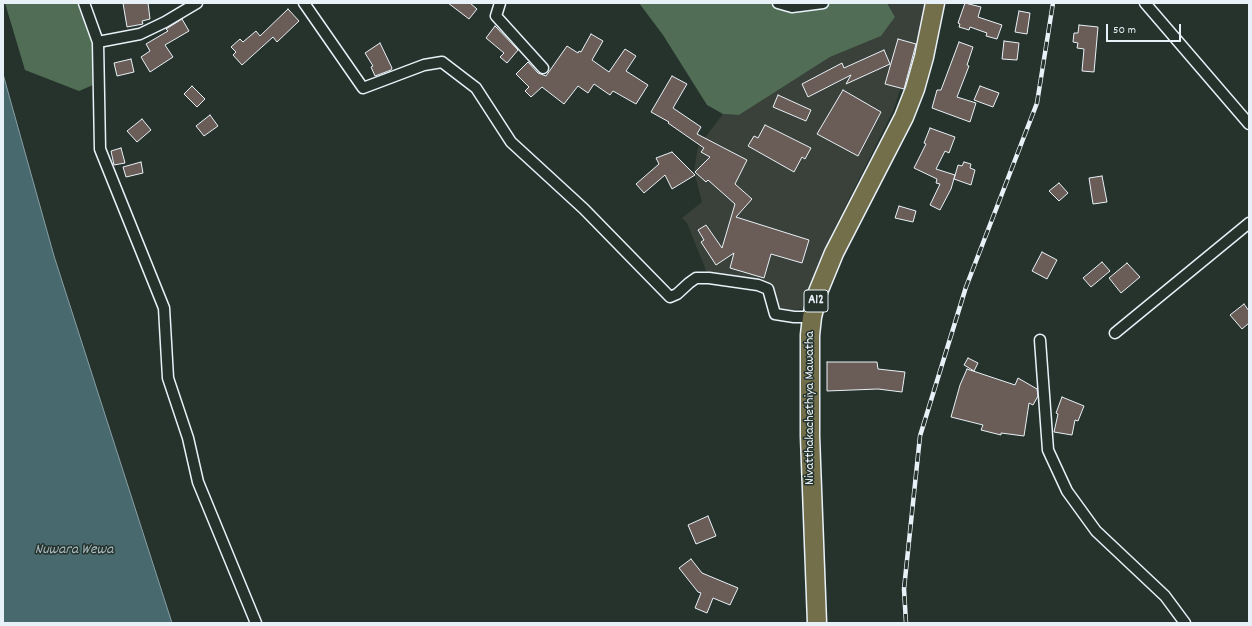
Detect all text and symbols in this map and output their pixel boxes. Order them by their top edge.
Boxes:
scale bar [1108,16,1183,42]
text: 50 m [1113,22,1136,39]
road number: A12 [804,290,828,312]
street label: Nivatthakachethiya Mawatha [803,331,819,485]
water label: Nuwara Wewa [35,542,113,560]

